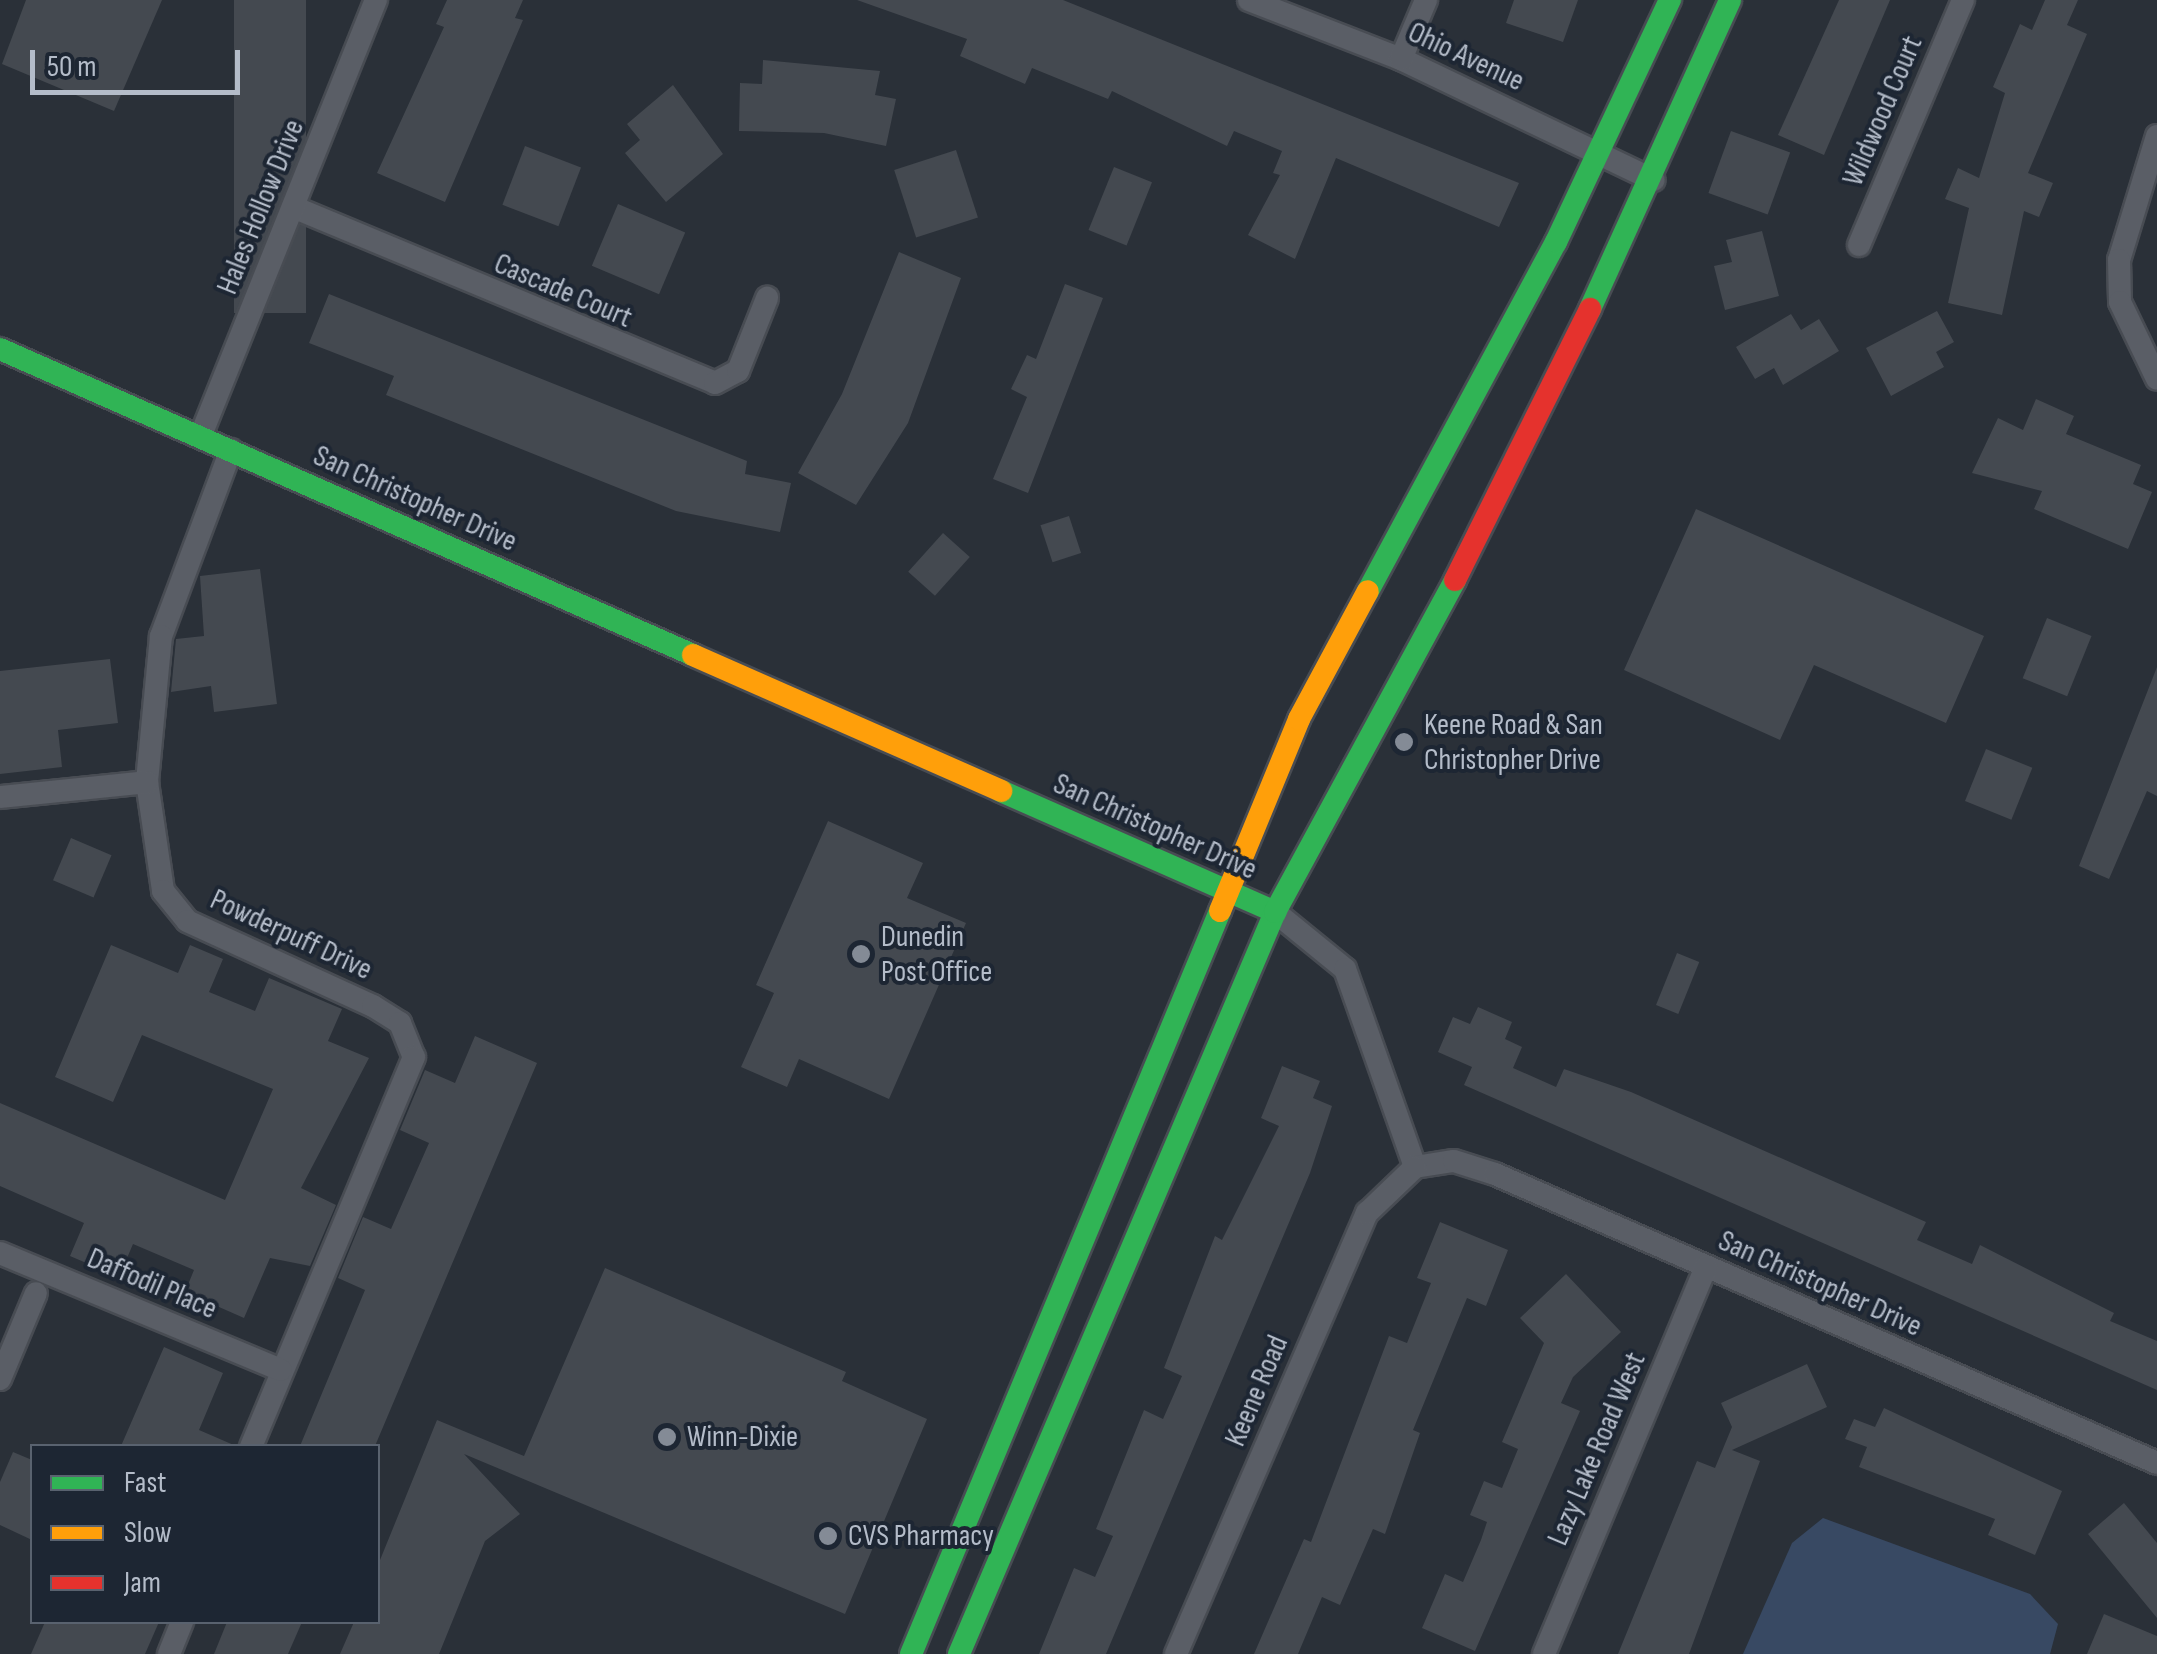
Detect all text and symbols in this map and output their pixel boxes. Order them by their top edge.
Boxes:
street label: Ohio Avenue [1402,15,1530,99]
scale bar [35,30,245,92]
street label: Wildwood Court [1835,31,1931,191]
text: 50 m [47,49,96,85]
street label: Hales Hollow Drive [210,114,312,300]
street label: Cascade Court [489,246,637,336]
street label: San Christopher Drive [308,438,522,560]
place label: Keene Road & San Christopher Drive [1424,707,1603,778]
marker: Keene Road & San Christopher Drive [1393,731,1415,753]
street label: San Christopher Drive [1048,766,1262,888]
street label: Powderpuff Drive [204,882,378,988]
place label: Dunedin Post Office [881,919,992,990]
marker: Dunedin Post Office [850,943,872,965]
street label: San Christopher Drive [1713,1223,1927,1345]
street label: Daffodil Place [82,1241,222,1327]
street label: Keene Road [1218,1330,1296,1452]
street label: Lazy Lake Road West [1540,1347,1654,1551]
place label: Winn-Dixie [687,1419,798,1455]
marker: Winn-Dixie [656,1426,678,1448]
legend [30,1444,380,1624]
text: Fast [124,1465,166,1501]
text: Slow [124,1515,172,1551]
place label: CVS Pharmacy [848,1518,994,1554]
marker: CVS Pharmacy [817,1525,839,1547]
text: Jam [124,1565,161,1601]

